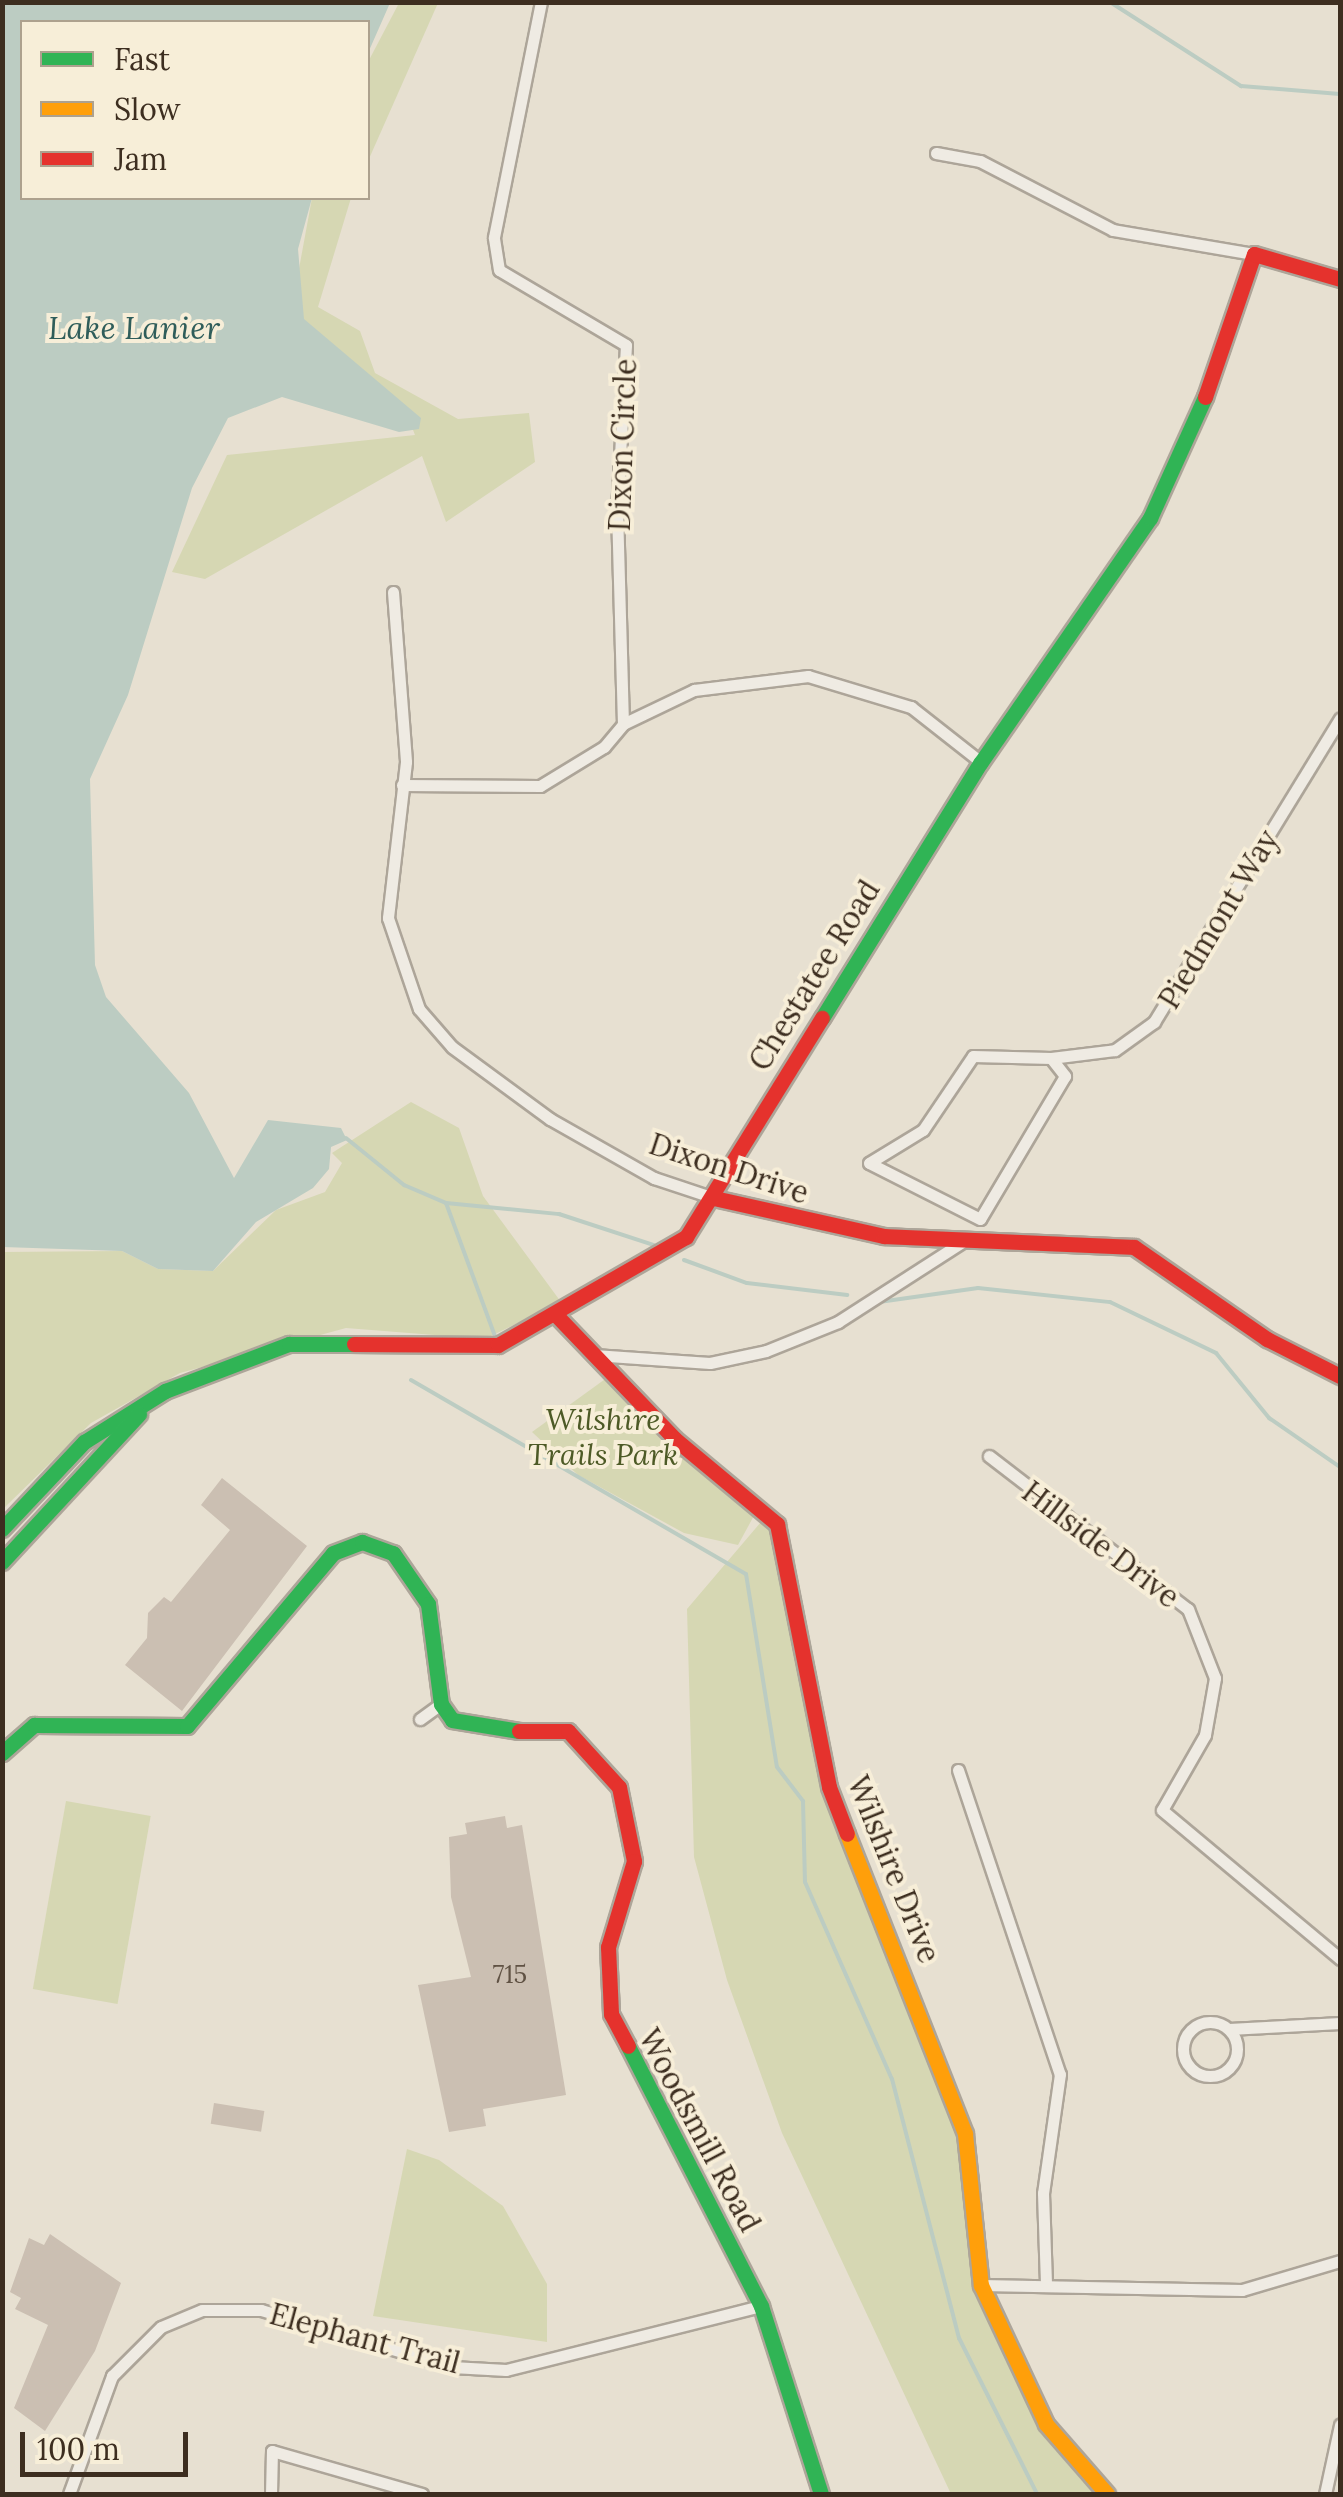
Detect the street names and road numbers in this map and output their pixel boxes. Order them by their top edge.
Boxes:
street label: Dixon Circle [601,358,643,532]
street label: Piedmont Way [1151,823,1285,1015]
street label: Chestatee Road [741,873,887,1077]
street label: Dixon Drive [645,1125,813,1211]
street label: Hillside Drive [1015,1473,1187,1615]
street label: Wilshire Drive [840,1770,948,1968]
street label: Woodsmill Road [631,2022,769,2238]
street label: Elephant Trail [266,2295,464,2381]

